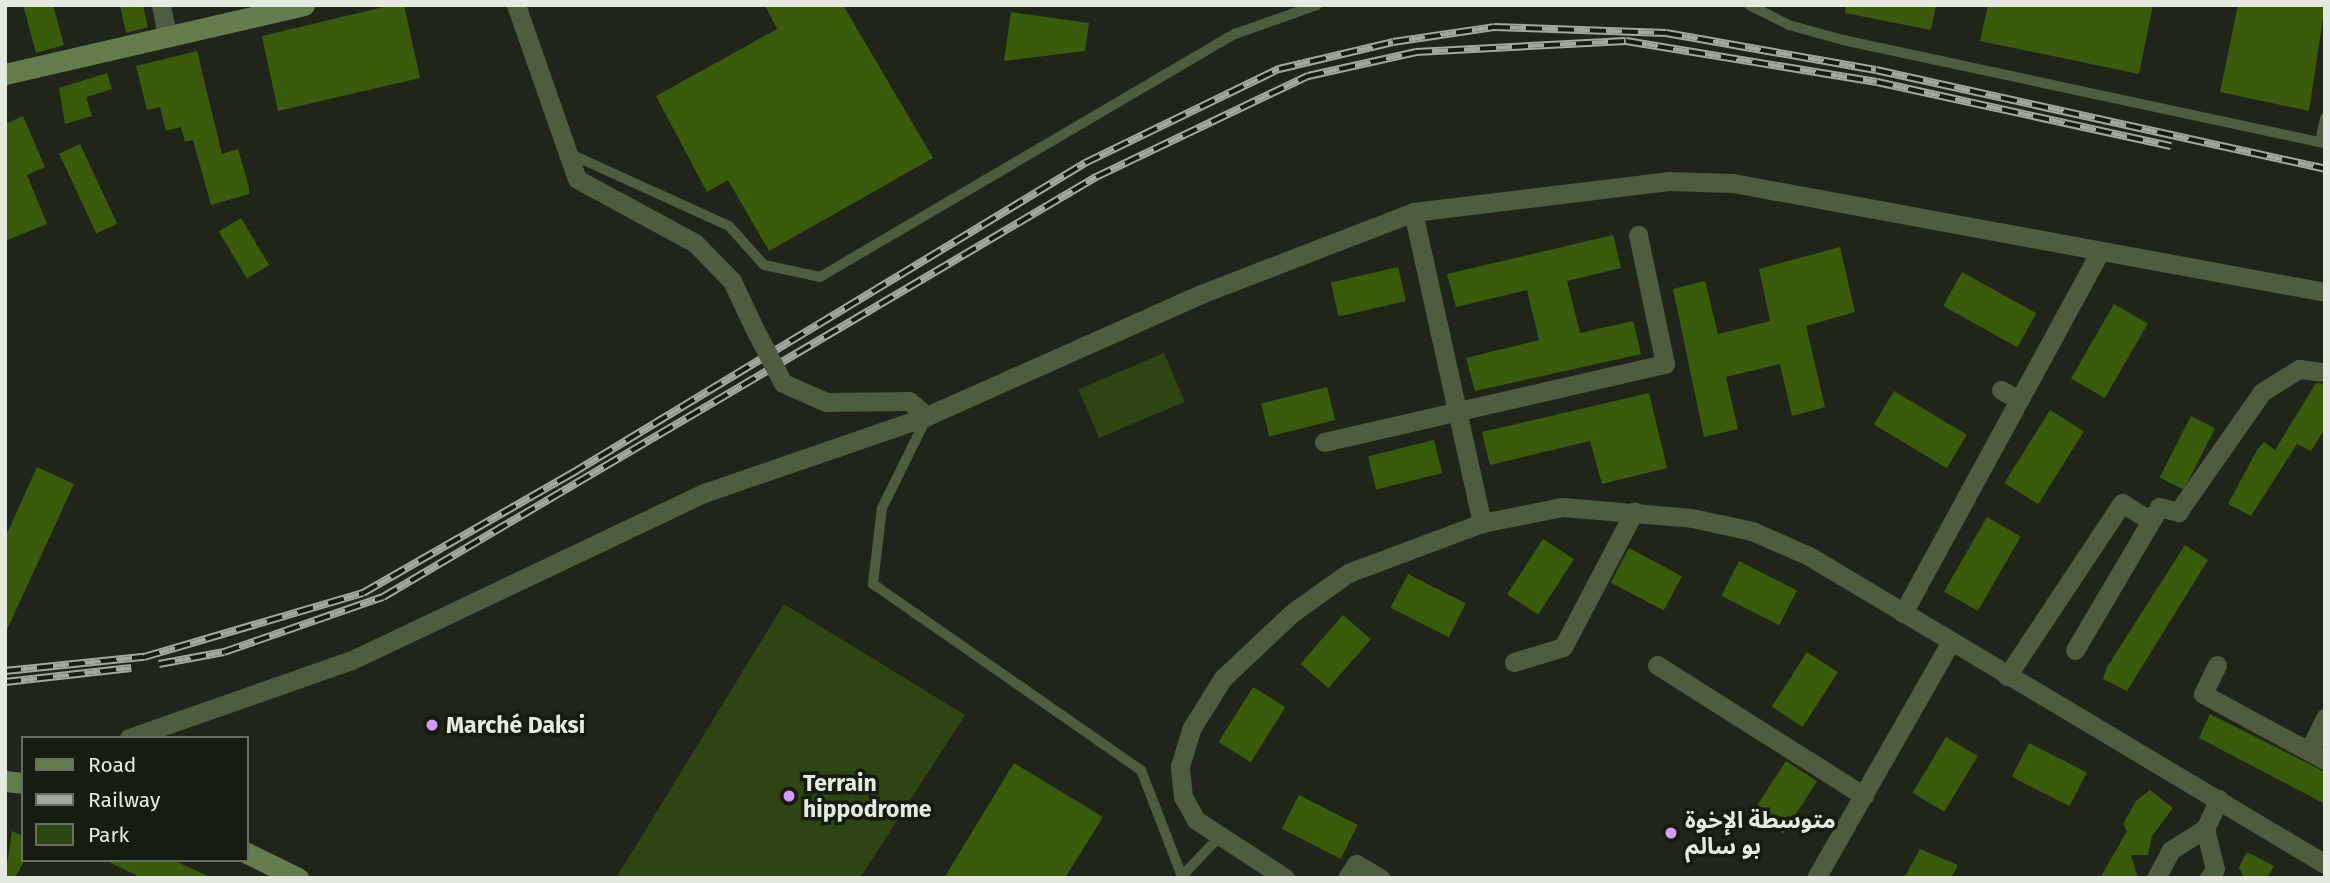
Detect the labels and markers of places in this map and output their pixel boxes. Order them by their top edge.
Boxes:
place label: Marché Daksi [446,711,585,739]
marker: Marché Daksi [424,717,440,733]
place label: Terrain hippodrome [803,769,932,823]
marker: Terrain hippodrome [781,788,797,804]
place label: متوسطة الإخوة بو سالم [1685,806,1836,860]
marker: متوسطة الإخوة بو سالم [1663,825,1679,841]

